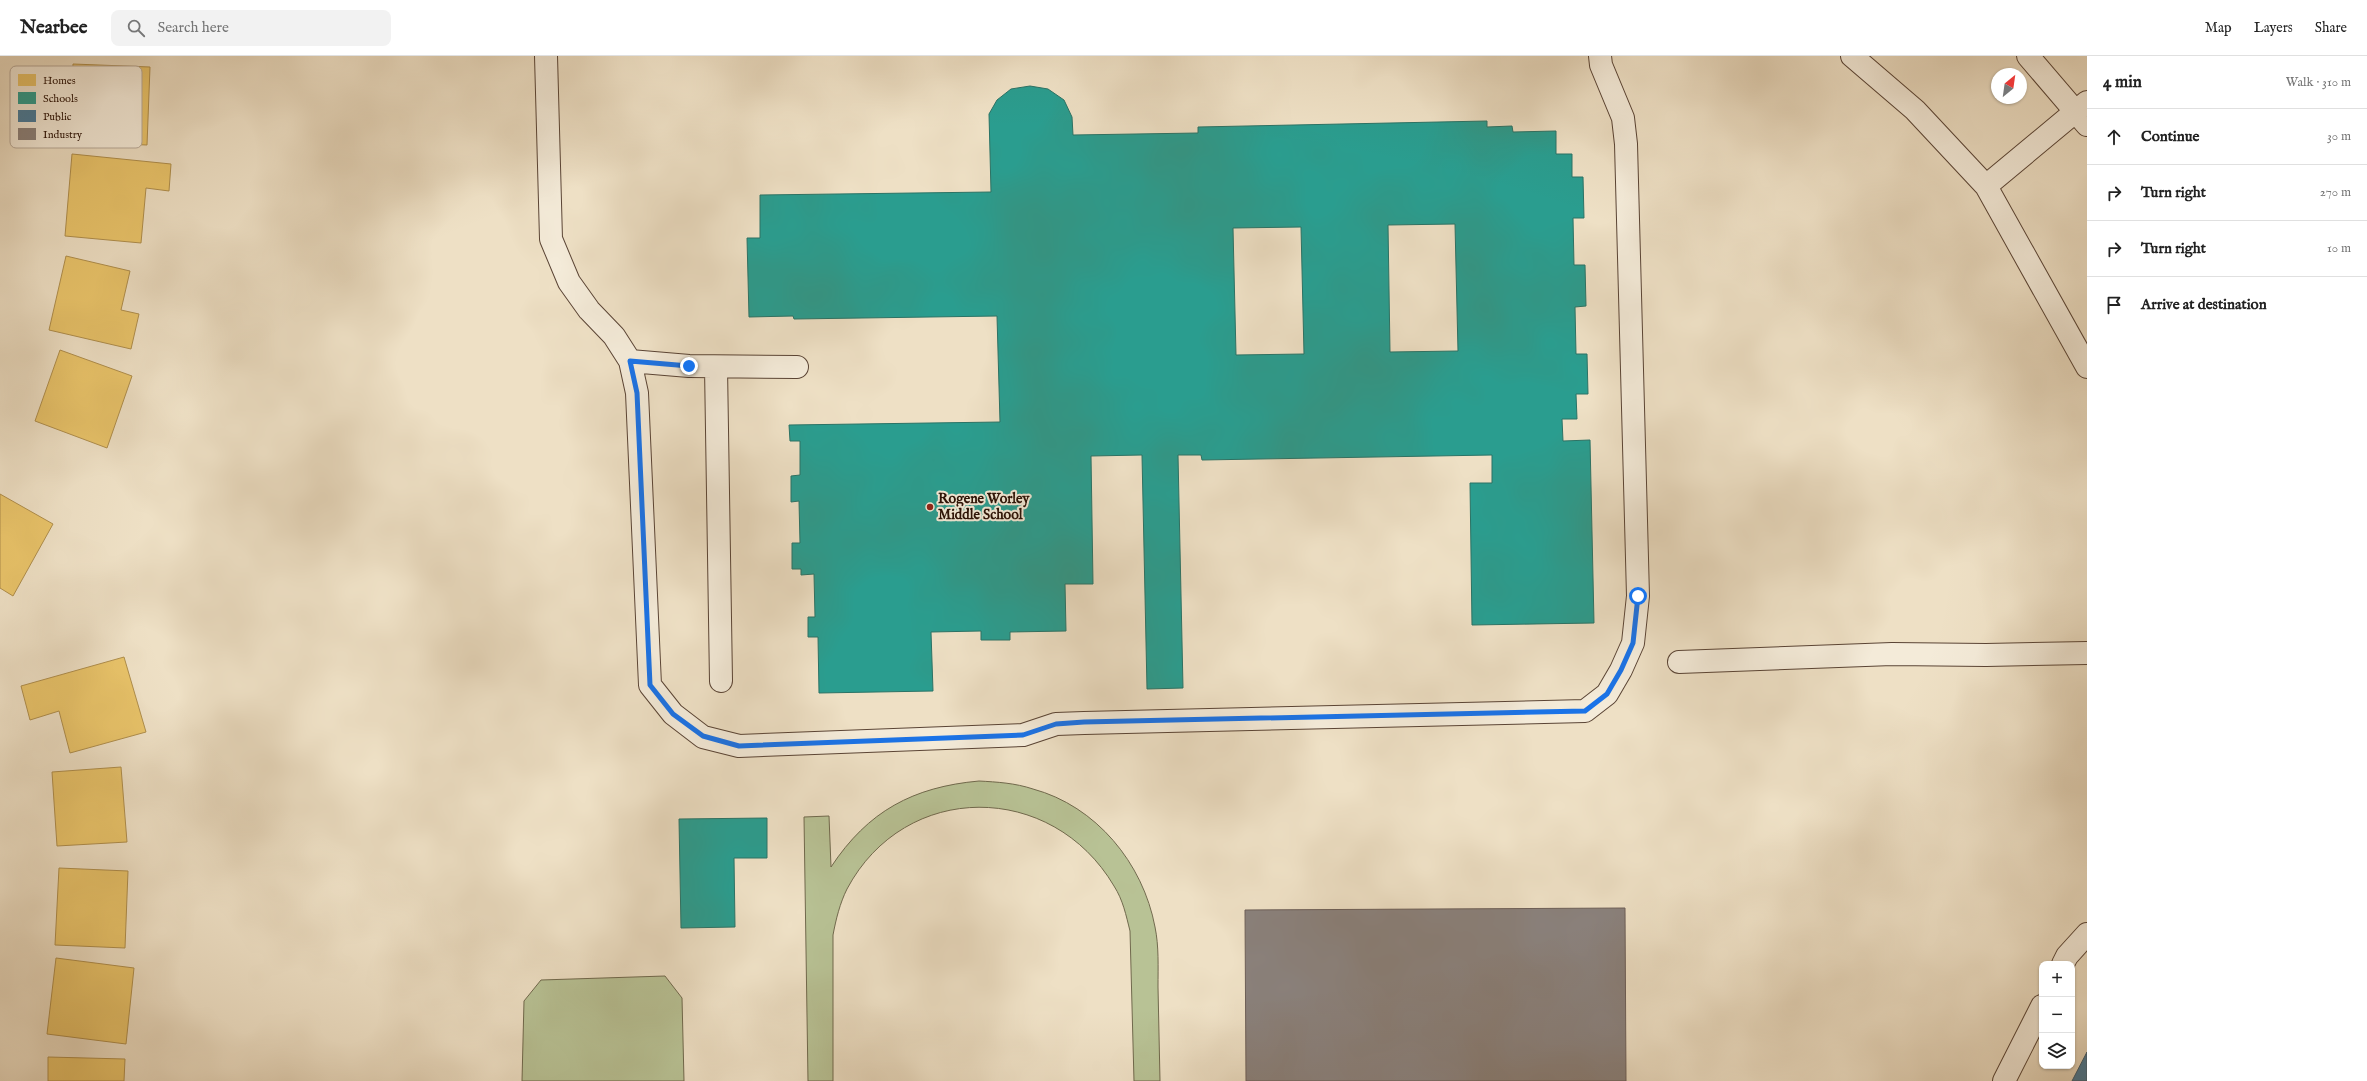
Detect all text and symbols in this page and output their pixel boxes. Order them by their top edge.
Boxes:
search box [111,10,391,46]
text: Nearbee [20,16,87,40]
icon: search [125,17,147,39]
text: Search here [157,18,229,37]
text: Map [2205,19,2232,37]
text: Layers [2254,19,2293,37]
text: Share [2315,19,2347,37]
legend [10,66,142,148]
north arrow [1991,68,2027,104]
text: 4 min [2103,72,2142,93]
text: Homes [43,74,76,88]
text: Walk · 310 m [2286,74,2351,91]
text: Schools [43,92,78,106]
text: Public [43,110,72,124]
icon: ahead [2103,126,2125,148]
text: Continue [2141,127,2199,146]
text: Industry [43,128,83,142]
text: 30 m [2327,128,2351,145]
icon: right [2103,182,2125,204]
text: Turn right [2141,183,2206,202]
text: 270 m [2320,184,2351,201]
icon: right [2103,238,2125,260]
text: Turn right [2141,239,2206,258]
text: 10 m [2327,240,2351,257]
icon: arrive [2103,294,2125,316]
text: Arrive at destination [2141,295,2267,314]
route end [680,357,698,375]
place label: Rogene Worley Middle School [938,490,1031,524]
marker: Rogene Worley Middle School [925,502,935,512]
route start [1629,587,1647,605]
map controls [2039,961,2075,1069]
button: + [2039,961,2075,997]
button: − [2039,997,2075,1033]
button: layers [2039,1033,2075,1069]

